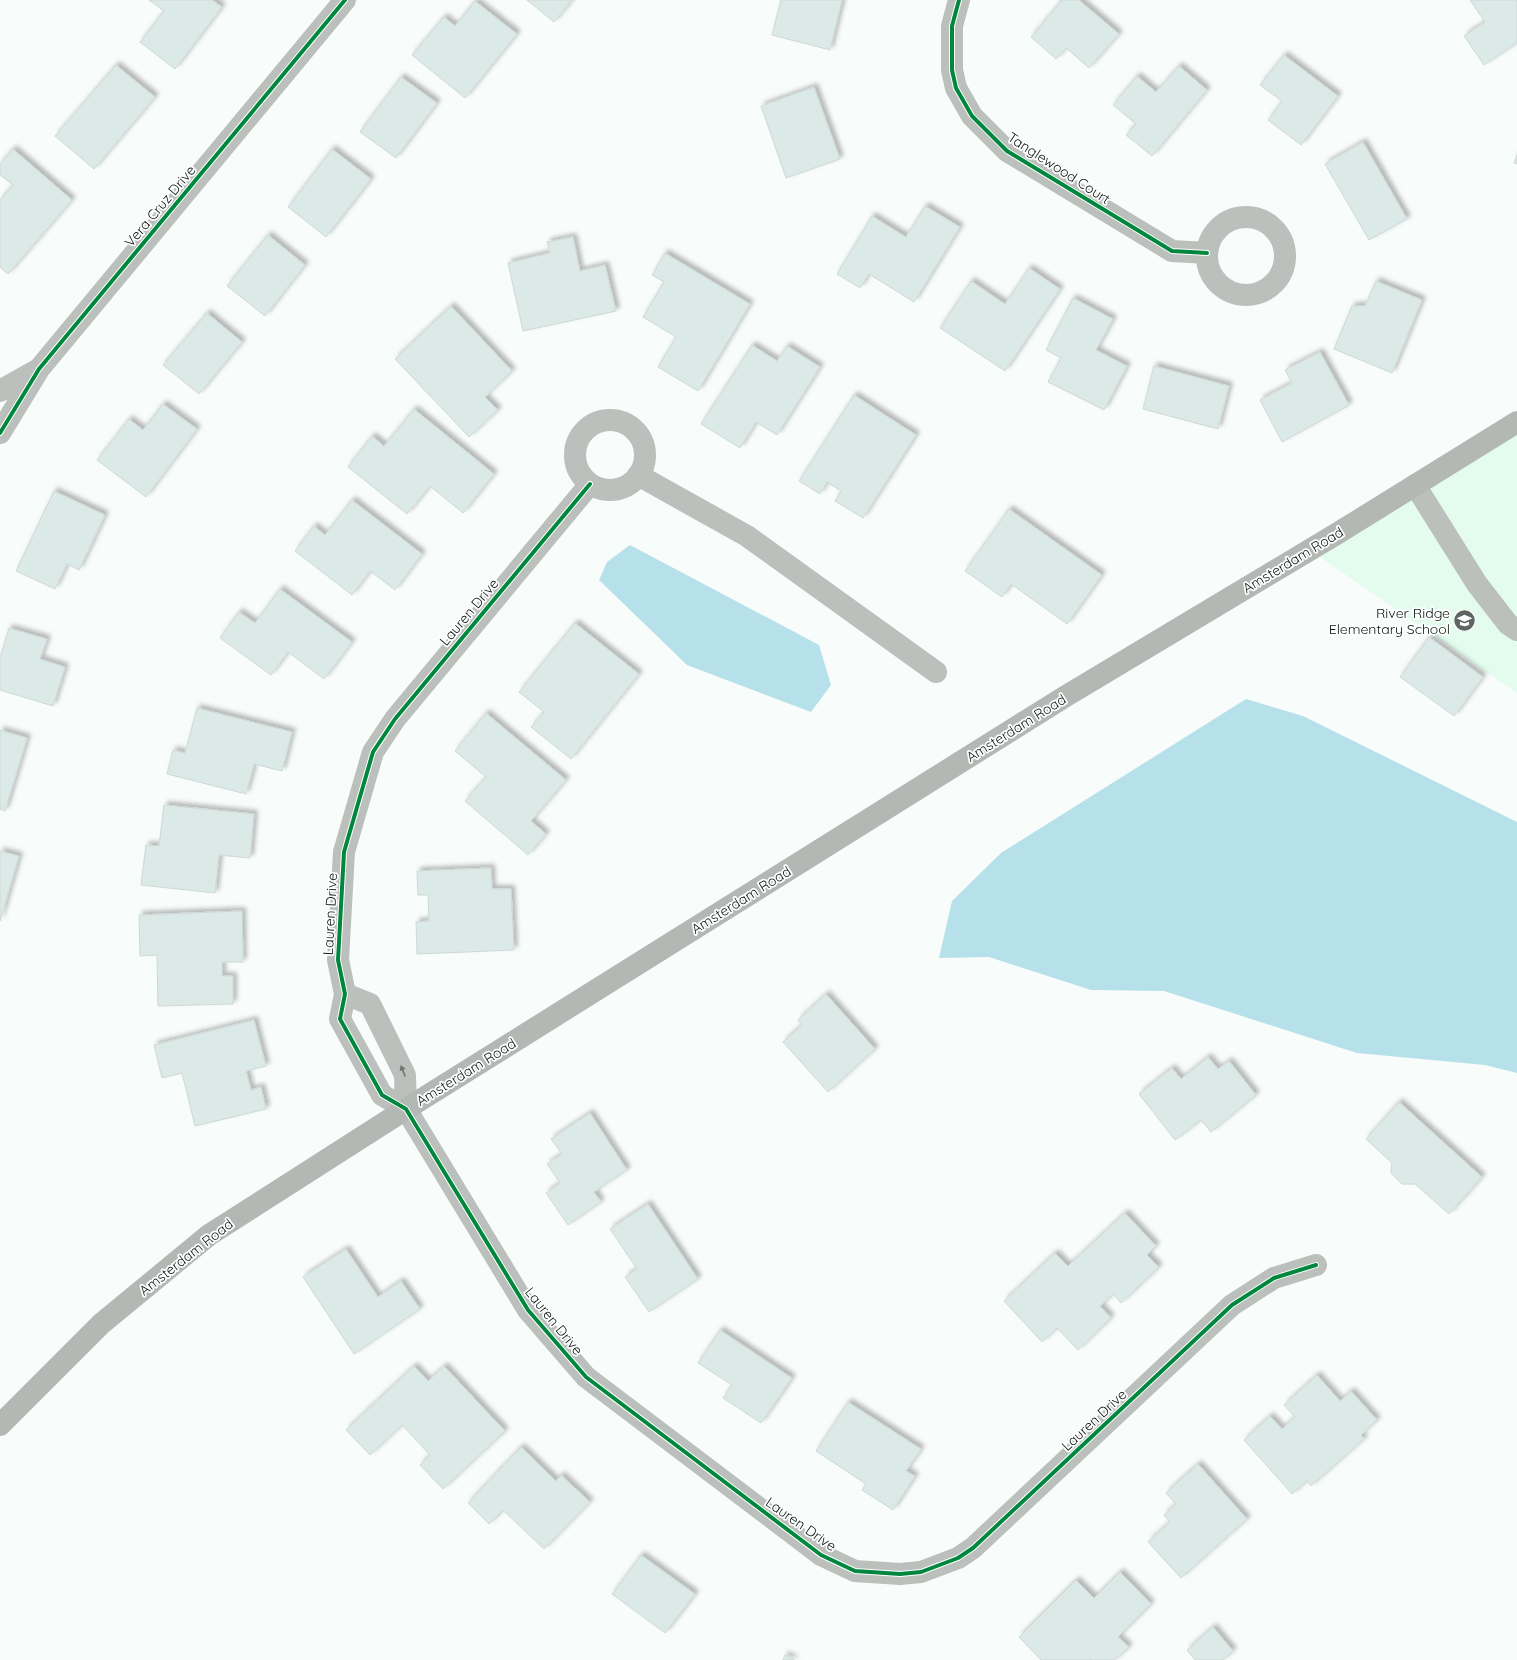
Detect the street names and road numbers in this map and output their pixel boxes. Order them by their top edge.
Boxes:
street label: Tanglewood Court [1004,128,1114,208]
street label: Vera Cruz Drive [121,161,199,251]
street label: Amsterdam Road [1239,523,1347,597]
street label: Lauren Drive [436,575,502,649]
street label: Amsterdam Road [963,690,1069,766]
street label: Amsterdam Road [688,862,794,938]
street label: Lauren Drive [319,872,341,956]
street label: Amsterdam Road [413,1034,519,1110]
street label: Amsterdam Road [135,1215,237,1299]
street label: Lauren Drive [521,1283,587,1359]
street label: Lauren Drive [1058,1385,1130,1455]
street label: Lauren Drive [762,1493,840,1555]

